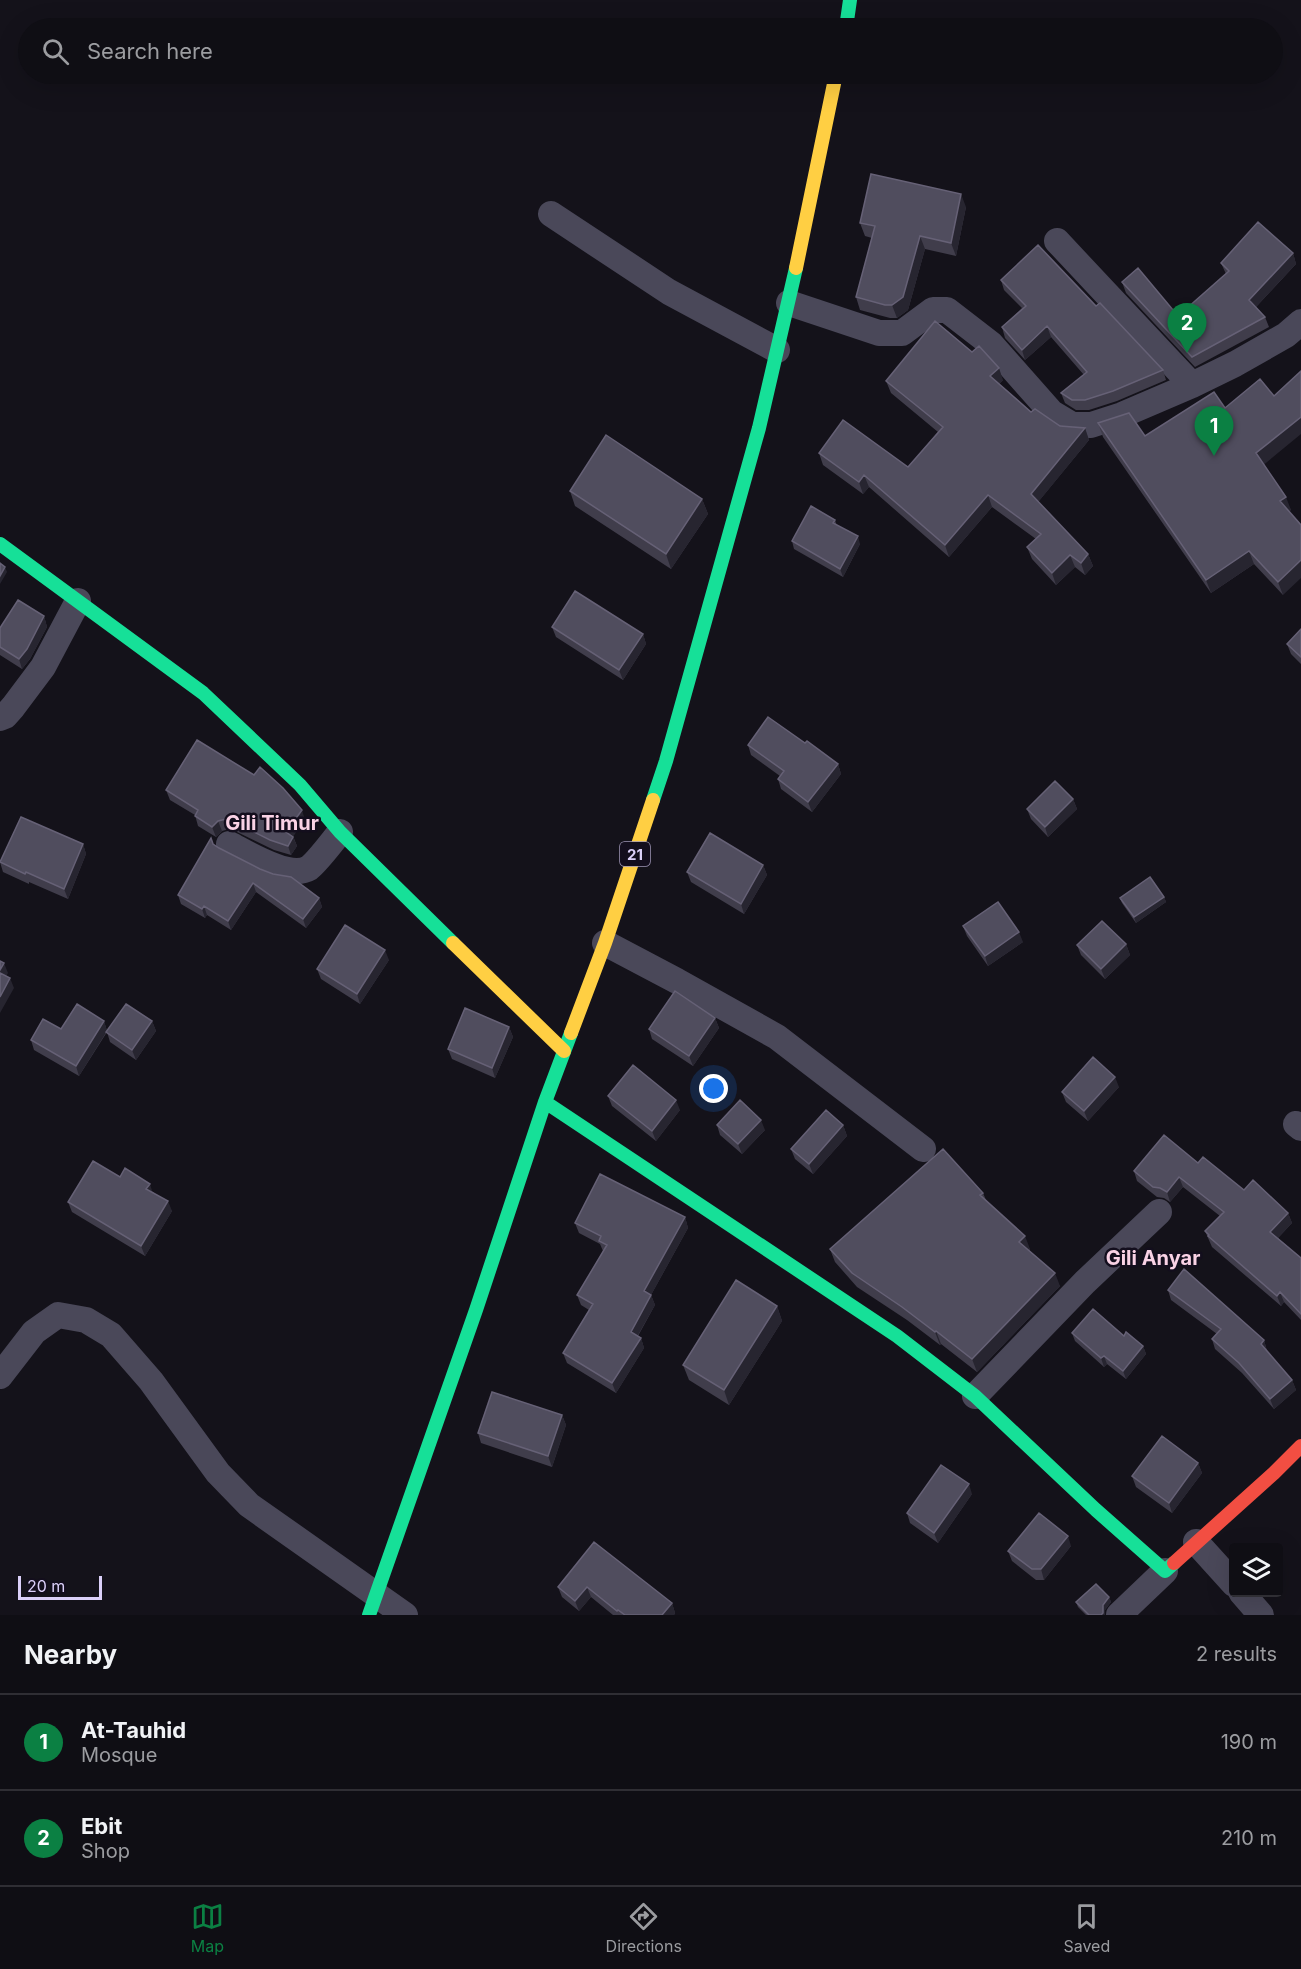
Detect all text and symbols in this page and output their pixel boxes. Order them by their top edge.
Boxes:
search box [18,18,1283,84]
icon: search [39,35,72,68]
text: Search here [87,38,213,64]
pin: 2 [1168,304,1206,353]
pin: 1 [1194,406,1234,456]
district label: Gili Timur [225,811,319,835]
road number: 21 [620,842,650,866]
your location [699,1074,728,1103]
district label: Gili Anyar [1106,1246,1200,1270]
map controls [1229,1543,1283,1597]
button: layers [1229,1543,1283,1597]
scale bar [18,1573,102,1600]
text: 20 m [27,1576,65,1596]
text: Nearby [24,1639,117,1670]
text: 2 results [1196,1642,1277,1666]
text: At-Tauhid [81,1717,186,1743]
text: 1 [39,1730,48,1754]
text: 190 m [1221,1730,1277,1754]
text: Mosque [81,1743,157,1767]
text: Ebit [81,1813,122,1839]
text: 2 [37,1826,50,1850]
text: 210 m [1221,1826,1277,1850]
text: Shop [81,1839,130,1863]
tab: Map [191,1900,224,1956]
tab: Directions [606,1900,682,1956]
tab: Saved [1063,1900,1110,1956]

